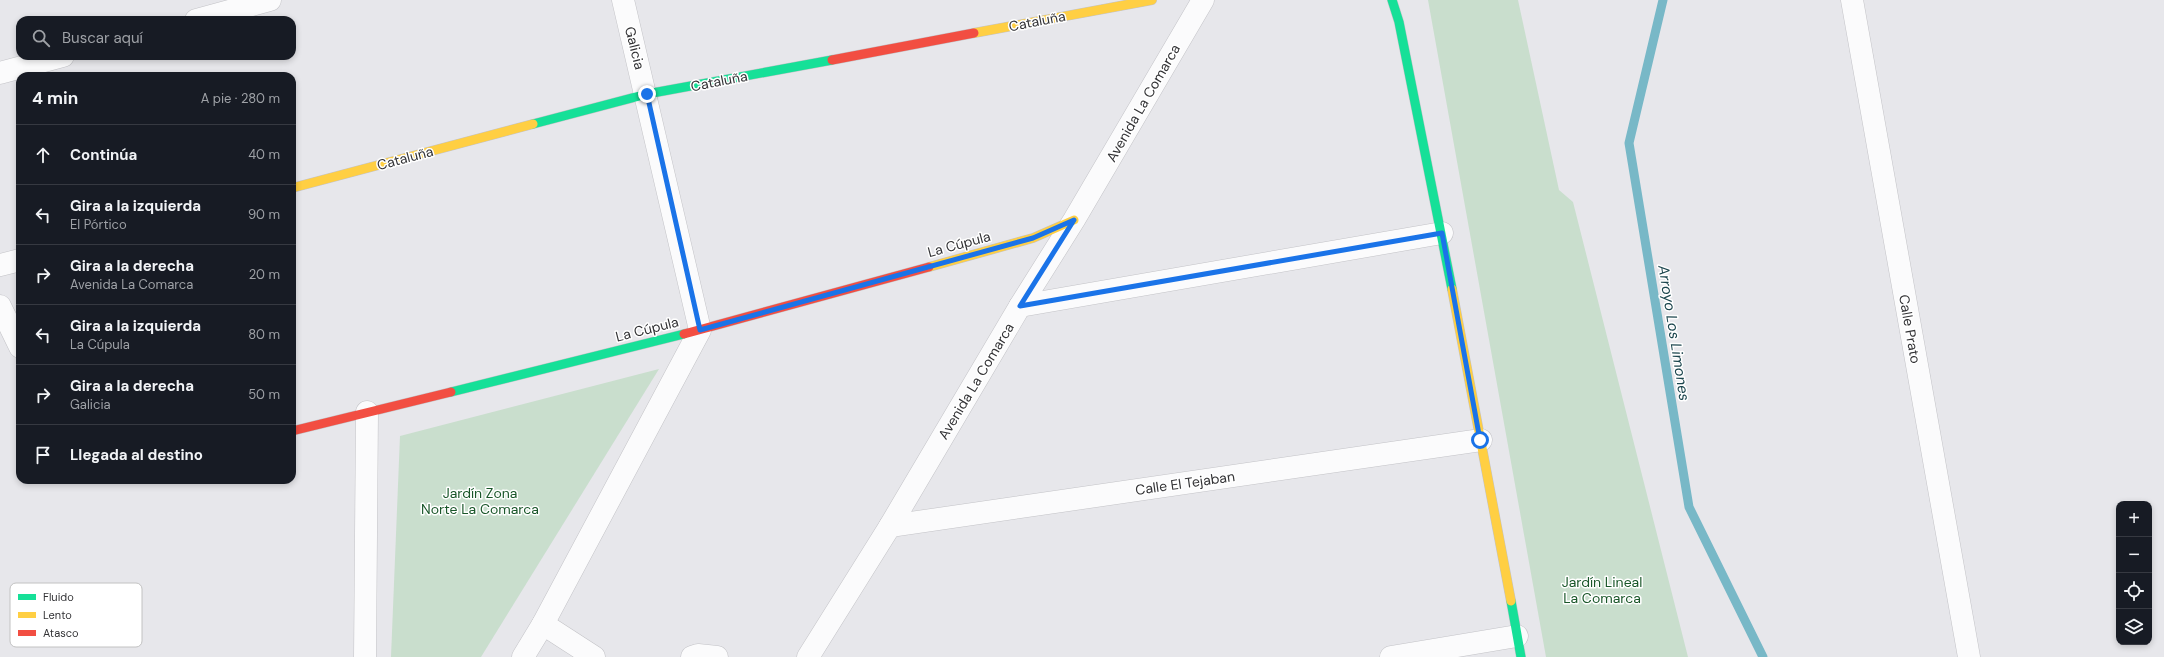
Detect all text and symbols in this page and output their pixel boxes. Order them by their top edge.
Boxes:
street label: Cataluña [1007,7,1067,35]
search box [16,16,296,60]
street label: Galicia [621,25,649,71]
icon: search [30,27,52,49]
text: Buscar aquí [62,28,143,48]
street label: Avenida La Comarca [1102,41,1184,165]
street label: Cataluña [689,67,749,95]
route end [638,85,656,103]
text: 4 min [32,87,78,109]
text: A pie · 280 m [201,90,280,107]
street label: Cataluña [375,142,435,174]
icon: ahead [32,144,54,166]
text: Continúa [70,145,137,165]
text: 40 m [248,146,280,163]
text: Gira a la izquierda [70,196,201,216]
icon: left [32,204,54,226]
text: 90 m [248,206,280,223]
text: El Pórtico [70,216,127,233]
street label: La Cúpula [926,227,992,261]
text: Gira a la derecha [70,256,194,276]
water label: Arroyo Los Limones [1653,263,1695,402]
icon: right [32,264,54,286]
text: 20 m [249,266,280,283]
text: Avenida La Comarca [70,276,193,293]
street label: Calle Prato [1895,293,1925,365]
street label: La Cúpula [614,312,680,346]
text: Gira a la izquierda [70,316,201,336]
street label: Avenida La Comarca [934,319,1018,443]
icon: left [32,324,54,346]
text: 80 m [248,326,280,343]
text: La Cúpula [70,336,130,353]
text: Gira a la derecha [70,376,194,396]
icon: right [32,384,54,406]
text: 50 m [248,386,280,403]
text: Galicia [70,396,111,413]
route start [1471,431,1489,449]
icon: arrive [32,444,54,466]
text: Llegada al destino [70,445,203,465]
street label: Calle El Tejaban [1134,467,1236,499]
park label: Jardín Zona Norte La Comarca [421,484,539,518]
map controls [2116,501,2152,645]
button: + [2116,501,2152,537]
button: − [2116,537,2152,573]
park label: Jardín Lineal La Comarca [1562,573,1642,607]
button: locate [2116,573,2152,609]
legend [10,583,142,647]
text: Fluido [43,590,74,604]
text: Lento [43,608,72,622]
button: layers [2116,609,2152,645]
text: Atasco [43,626,78,640]

